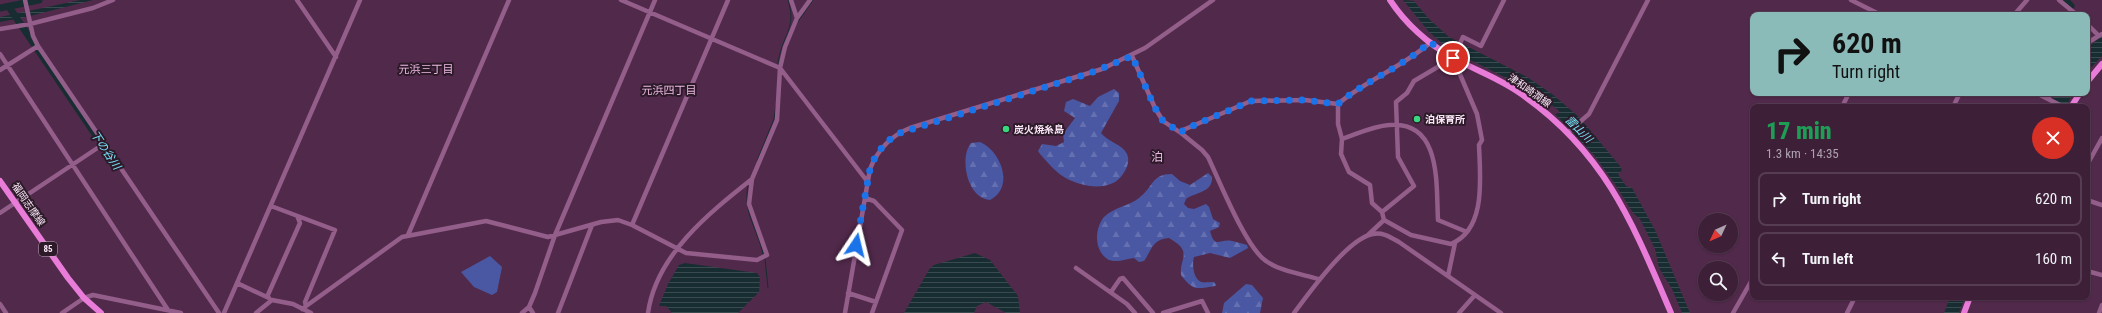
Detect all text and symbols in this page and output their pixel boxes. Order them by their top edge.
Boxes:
text: 620 m [1832,27,1902,60]
icon: right [1766,28,1818,80]
pin [1436,41,1470,75]
icon: arrive [1442,47,1464,69]
text: Turn right [1832,61,1900,82]
district label: 元浜三丁目 [399,63,454,76]
street label: 津和崎潤線 [1506,72,1553,109]
district label: 元浜四丁目 [642,84,697,97]
water label: 雷山川 [1562,113,1596,146]
marker: 泊保育所 [1412,114,1422,124]
place label: 泊保育所 [1425,114,1465,125]
text: 17 min [1766,117,1832,145]
button: close [2032,117,2074,159]
marker: 炭火焼糸島 [1001,124,1011,134]
place label: 炭火焼糸島 [1014,124,1064,135]
water label: 下の谷川 [88,128,124,173]
text: 1.3 km · 14:35 [1766,146,1839,161]
district label: 泊 [1151,150,1163,164]
street label: 福岡志摩線 [10,181,47,228]
icon: right [1768,188,1790,210]
text: Turn right [1802,190,1861,208]
text: 620 m [2035,190,2072,208]
north arrow [1698,213,1738,253]
map controls [1698,213,1738,301]
position arrow [835,224,877,266]
road number: 85 [39,242,57,256]
icon: left [1768,248,1790,270]
text: Turn left [1802,250,1853,268]
text: 160 m [2035,250,2072,268]
button: search [1698,261,1738,301]

